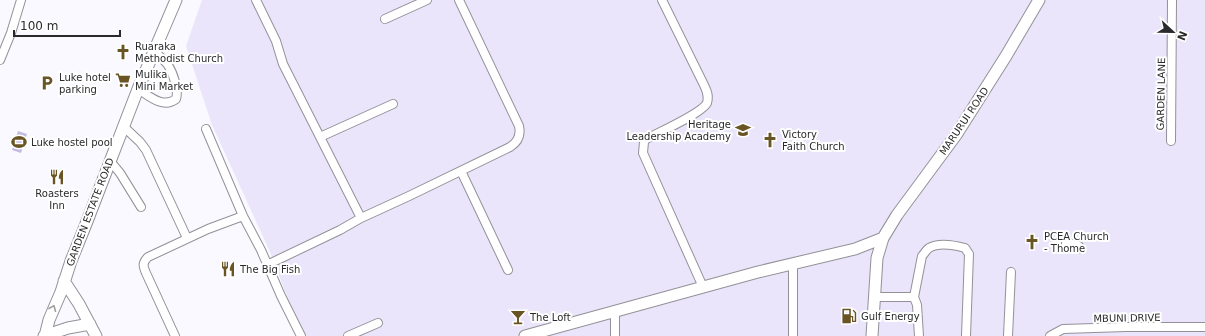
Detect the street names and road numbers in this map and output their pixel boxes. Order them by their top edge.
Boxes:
street label: GARDEN LANE [1155,58,1167,130]
street label: MARURUI ROAD [937,85,991,157]
street label: GARDEN ESTATE ROAD [64,156,116,268]
street label: MBUNI DRIVE [1093,312,1161,324]

